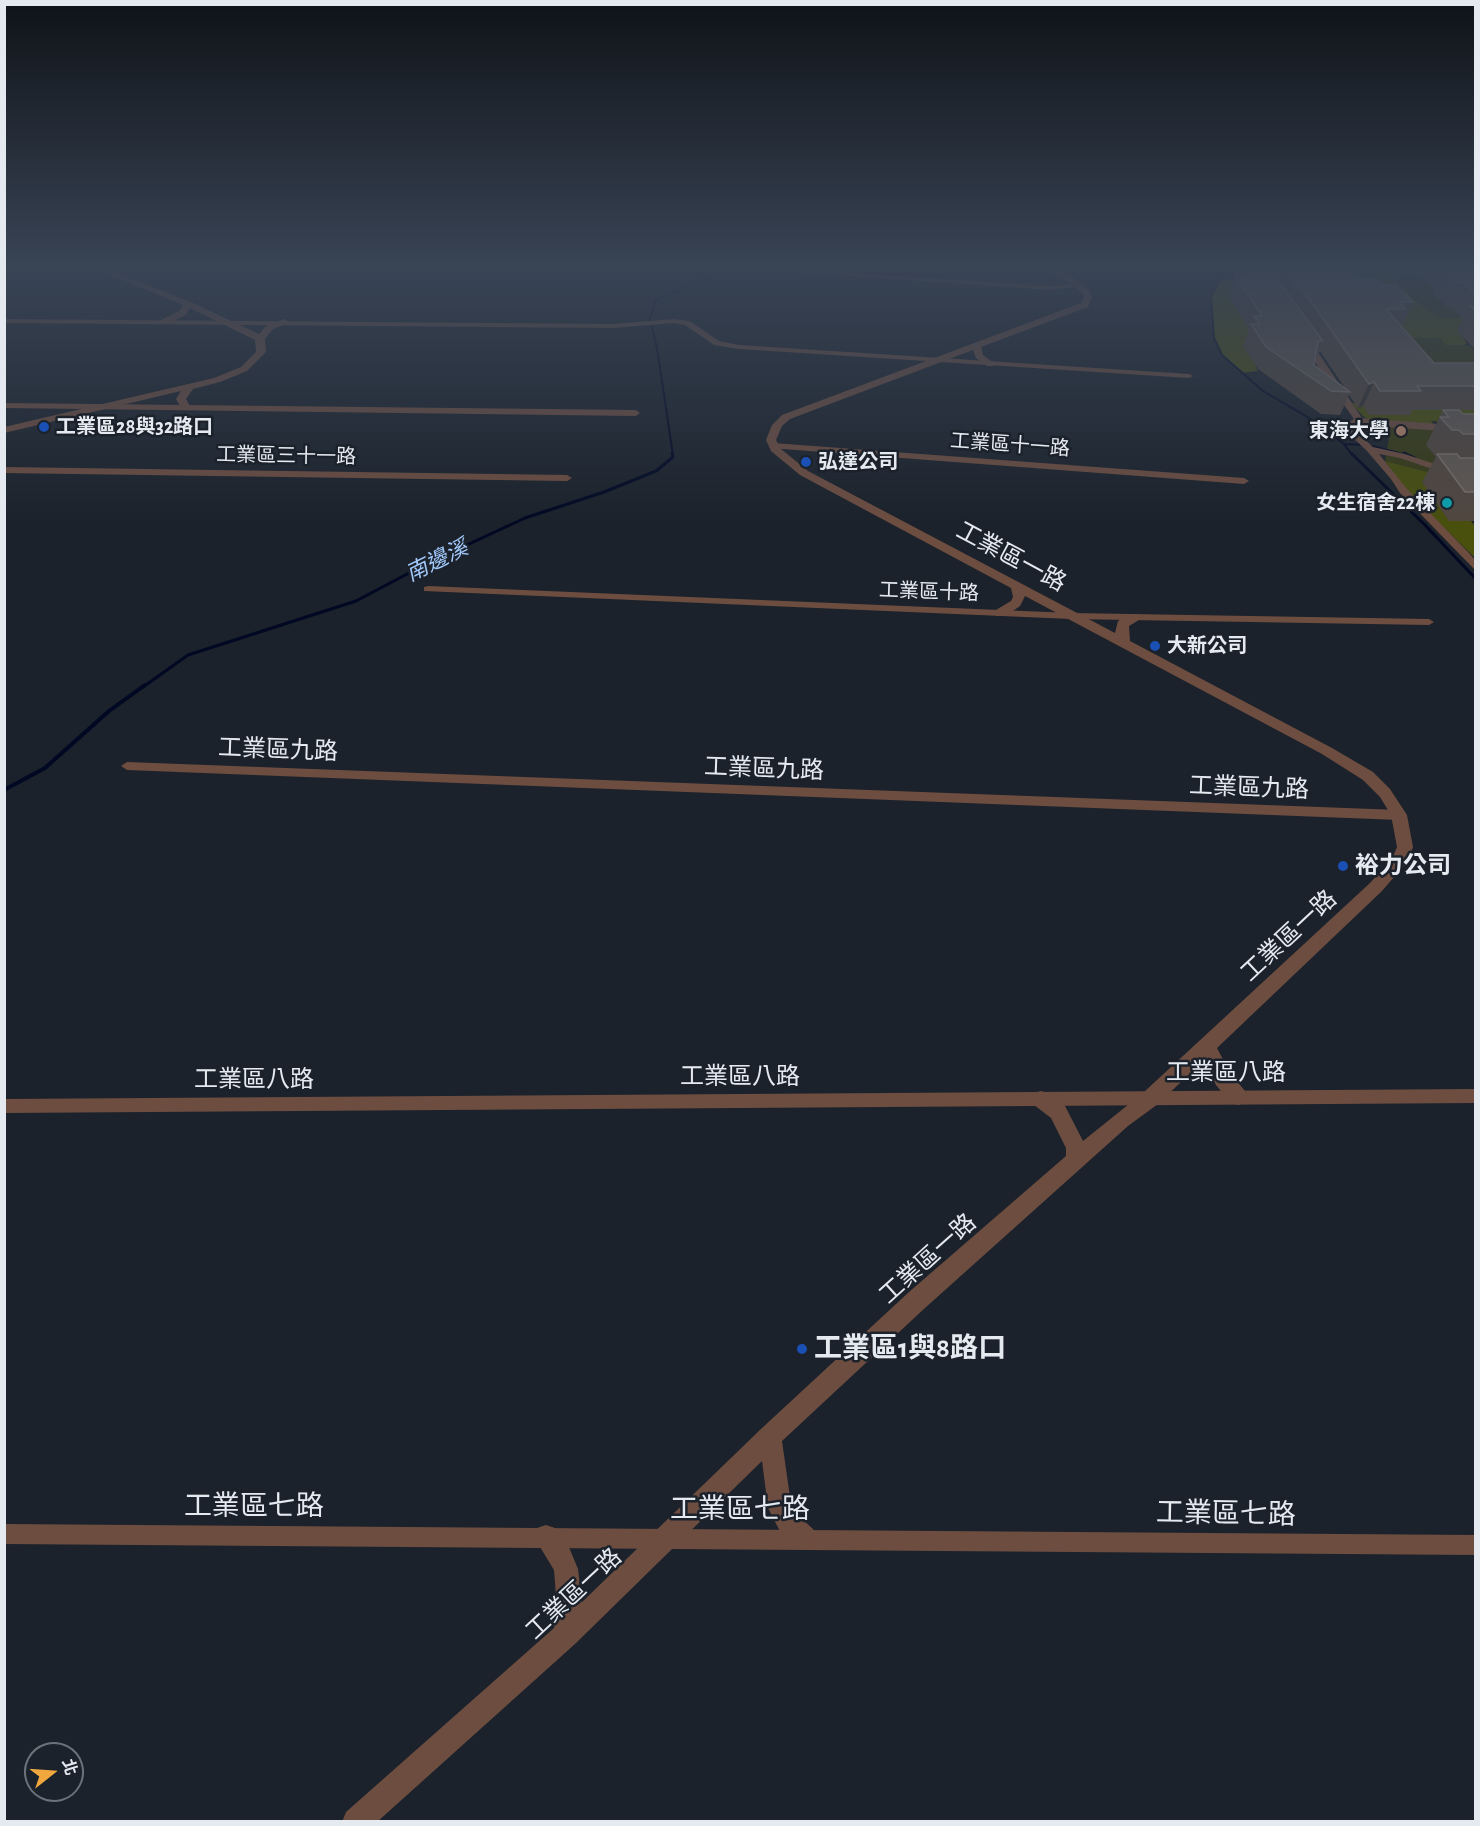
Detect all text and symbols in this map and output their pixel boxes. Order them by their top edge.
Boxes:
place label: 工業區28與32路口 [56,415,213,439]
place label: 東海大學 [1309,419,1389,443]
marker: 工業區28與32路口 [37,420,51,434]
marker: 東海大學 [1394,424,1408,438]
street label: 工業區十一路 [949,429,1071,461]
street label: 工業區三十一路 [216,443,356,469]
place label: 弘達公司 [818,450,898,474]
marker: 弘達公司 [799,455,813,469]
place label: 女生宿舍22棟 [1316,491,1435,515]
marker: 女生宿舍22棟 [1440,496,1454,510]
street label: 工業區一路 [951,516,1071,598]
water label: 南邊溪 [402,535,472,587]
street label: 工業區十路 [879,578,979,606]
place label: 大新公司 [1167,634,1247,658]
marker: 大新公司 [1148,639,1162,653]
street label: 工業區九路 [218,734,338,766]
street label: 工業區九路 [704,753,824,785]
street label: 工業區九路 [1189,772,1309,804]
place label: 裕力公司 [1355,852,1451,880]
marker: 裕力公司 [1336,859,1350,873]
street label: 工業區一路 [1235,885,1343,987]
street label: 工業區八路 [1166,1059,1286,1087]
street label: 工業區八路 [680,1063,800,1091]
street label: 工業區八路 [194,1066,314,1094]
street label: 工業區一路 [874,1208,982,1310]
place label: 工業區1與8路口 [814,1332,1006,1366]
marker: 工業區1與8路口 [795,1342,809,1356]
street label: 工業區七路 [184,1490,324,1524]
street label: 工業區七路 [670,1493,810,1527]
street label: 工業區七路 [1156,1496,1296,1532]
street label: 工業區一路 [520,1543,628,1645]
north arrow [24,1742,84,1802]
text: 北 [59,1757,79,1777]

